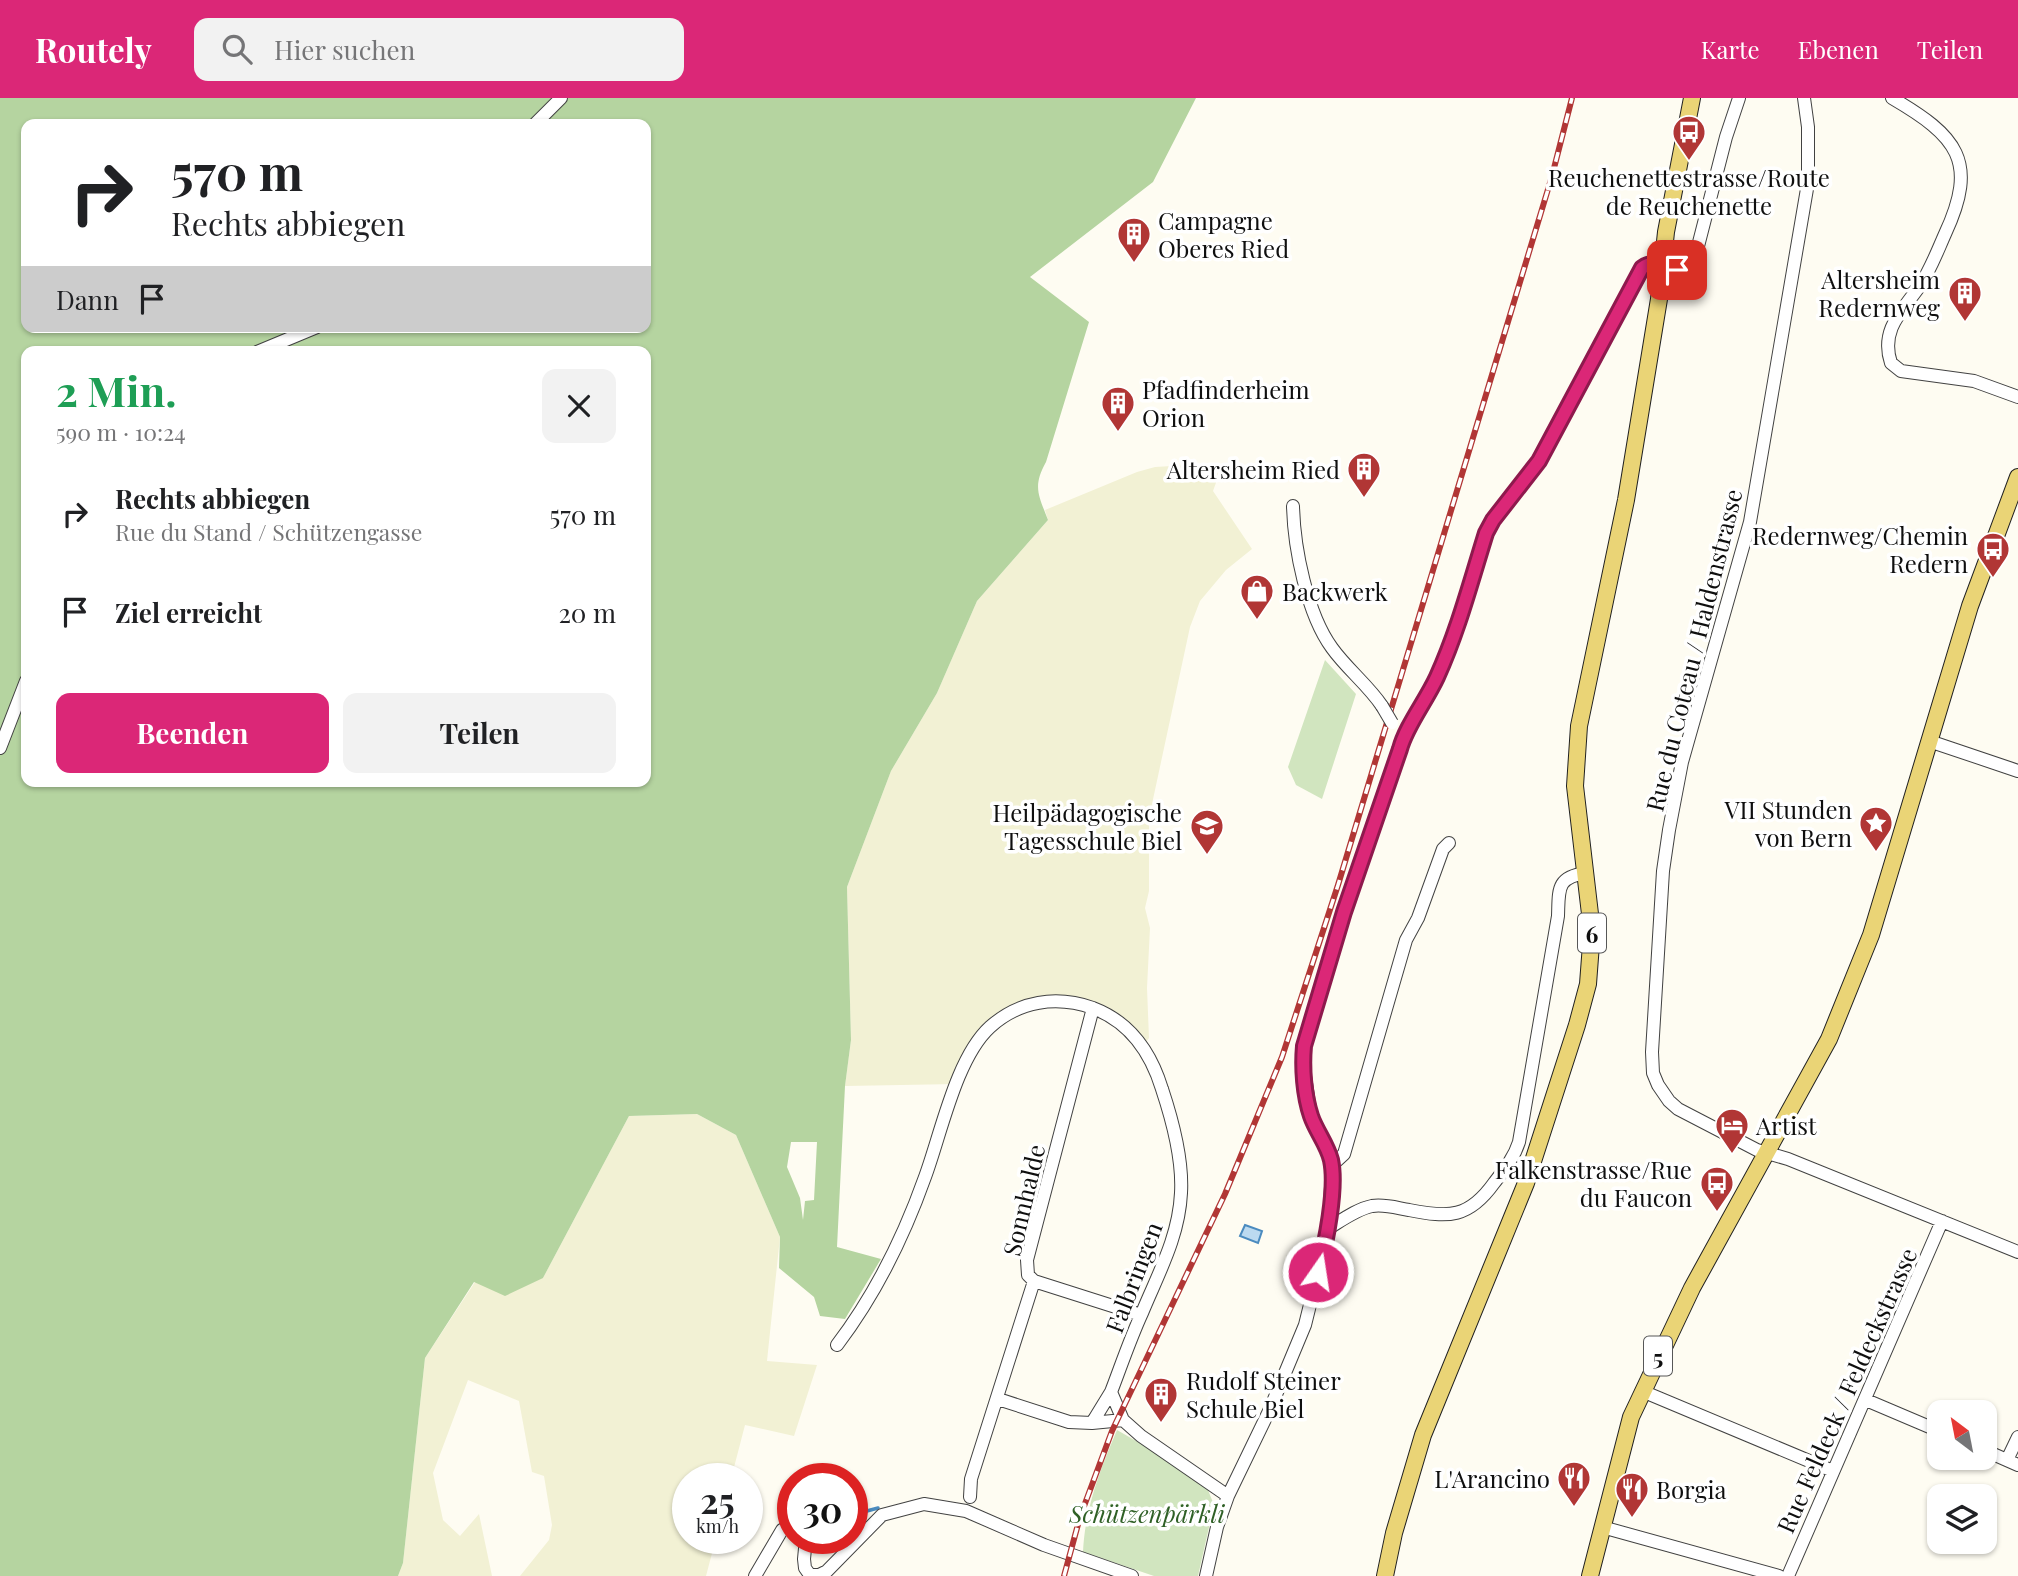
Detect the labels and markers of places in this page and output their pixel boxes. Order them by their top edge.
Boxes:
bus stop icon: Reuchenettestrasse/Route de Reuchenette [1670,113,1708,162]
place label: Reuchenettestrasse/Route de Reuchenette [1548,161,1830,221]
place label: Campagne Oberes Ried [1158,204,1289,264]
building icon: Campagne Oberes Ried [1115,215,1153,264]
pin [1647,240,1707,300]
place label: Altersheim Redernweg [1818,263,1940,323]
building icon: Altersheim Redernweg [1946,274,1984,323]
place label: Pfadfinderheim Orion [1142,373,1310,433]
building icon: Pfadfinderheim Orion [1099,384,1137,433]
building icon: Altersheim Ried [1345,450,1383,499]
place label: Altersheim Ried [1166,453,1340,485]
place label: Redernweg/Chemin Redern [1752,519,1968,579]
bus stop icon: Redernweg/Chemin Redern [1974,530,2012,579]
shop icon: Backwerk [1238,572,1276,621]
place label: Backwerk [1282,575,1388,607]
place label: VII Stunden von Bern [1723,793,1852,853]
place label: Heilpädagogische Tagesschule Biel [992,796,1182,856]
place icon: VII Stunden von Bern [1857,804,1895,853]
school or university icon: Heilpädagogische Tagesschule Biel [1188,807,1226,856]
hotel icon: Artist [1713,1106,1751,1155]
place label: Artist [1755,1109,1817,1141]
place label: Falkenstrasse/Rue du Faucon [1495,1153,1692,1213]
bus stop icon: Falkenstrasse/Rue du Faucon [1698,1164,1736,1213]
place label: Rudolf Steiner Schule Biel [1186,1364,1341,1424]
building icon: Rudolf Steiner Schule Biel [1142,1375,1180,1424]
restaurant icon: L'Arancino [1555,1459,1593,1508]
place label: L'Arancino [1434,1462,1550,1494]
restaurant icon: Borgia [1613,1470,1651,1519]
place label: Borgia [1656,1473,1726,1505]

